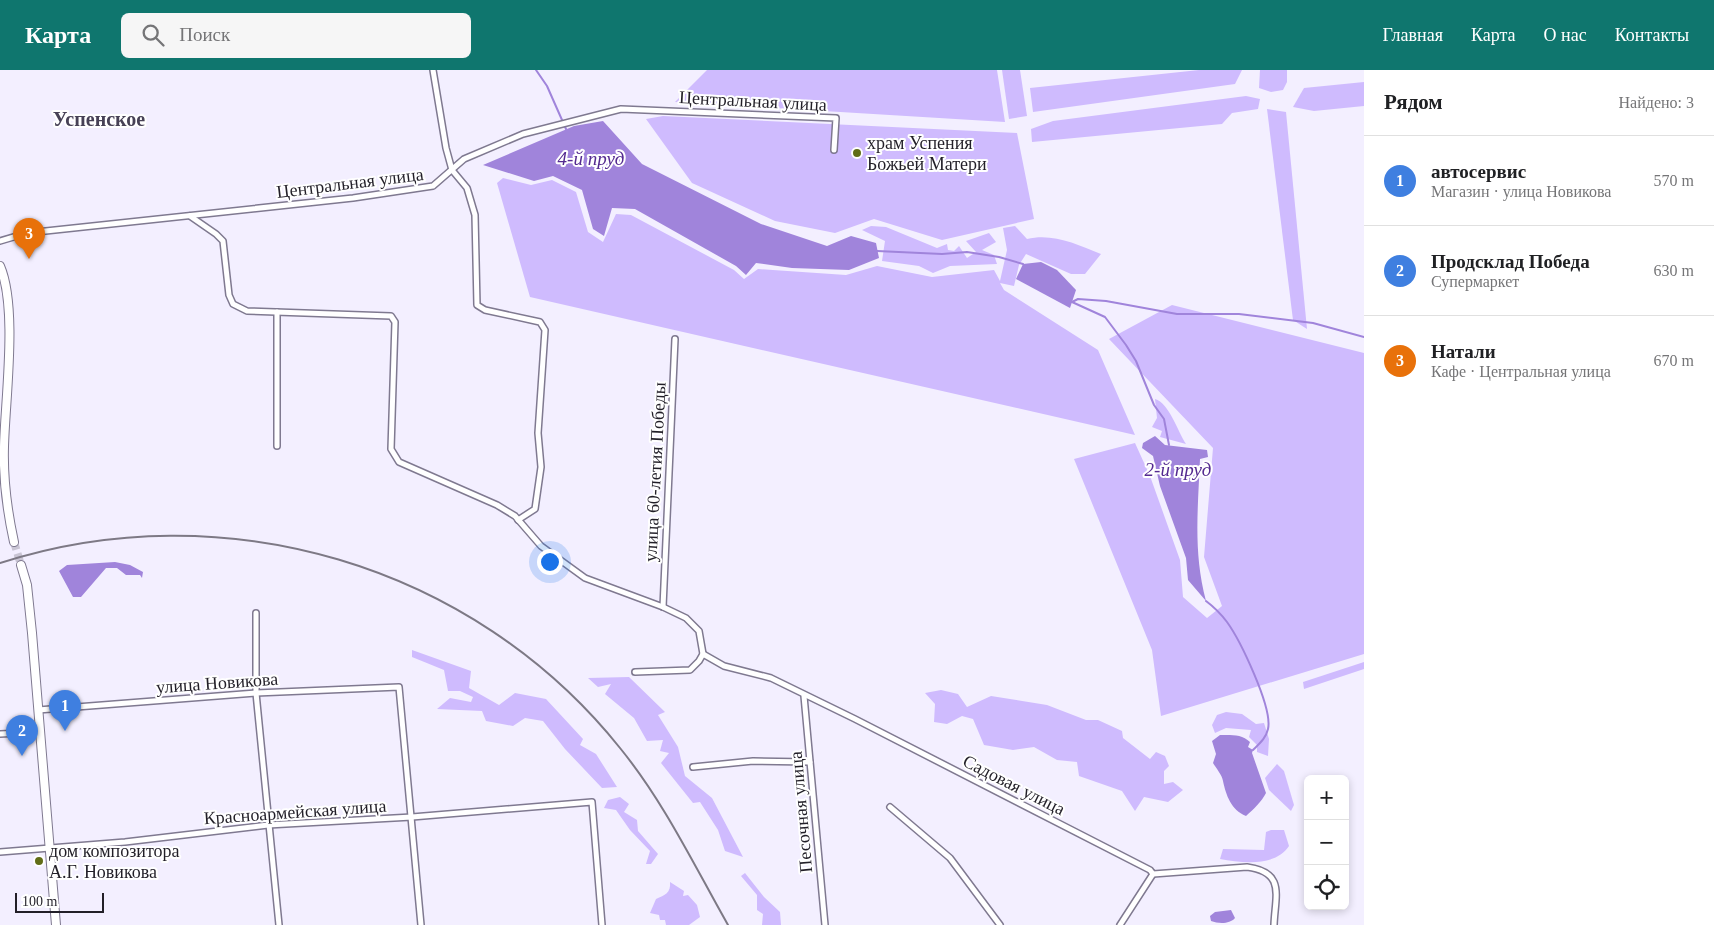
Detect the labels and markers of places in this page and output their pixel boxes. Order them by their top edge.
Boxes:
place label: храм Успения Божьей Матери [867,133,987,174]
marker: храм Успения Божьей Матери [851,147,863,159]
pin: 3 [13,218,45,259]
pin: 1 [49,690,81,731]
pin: 2 [6,715,38,756]
place label: дом композитора А.Г. Новикова [49,841,180,882]
marker: дом композитора А.Г. Новикова [33,855,45,867]

